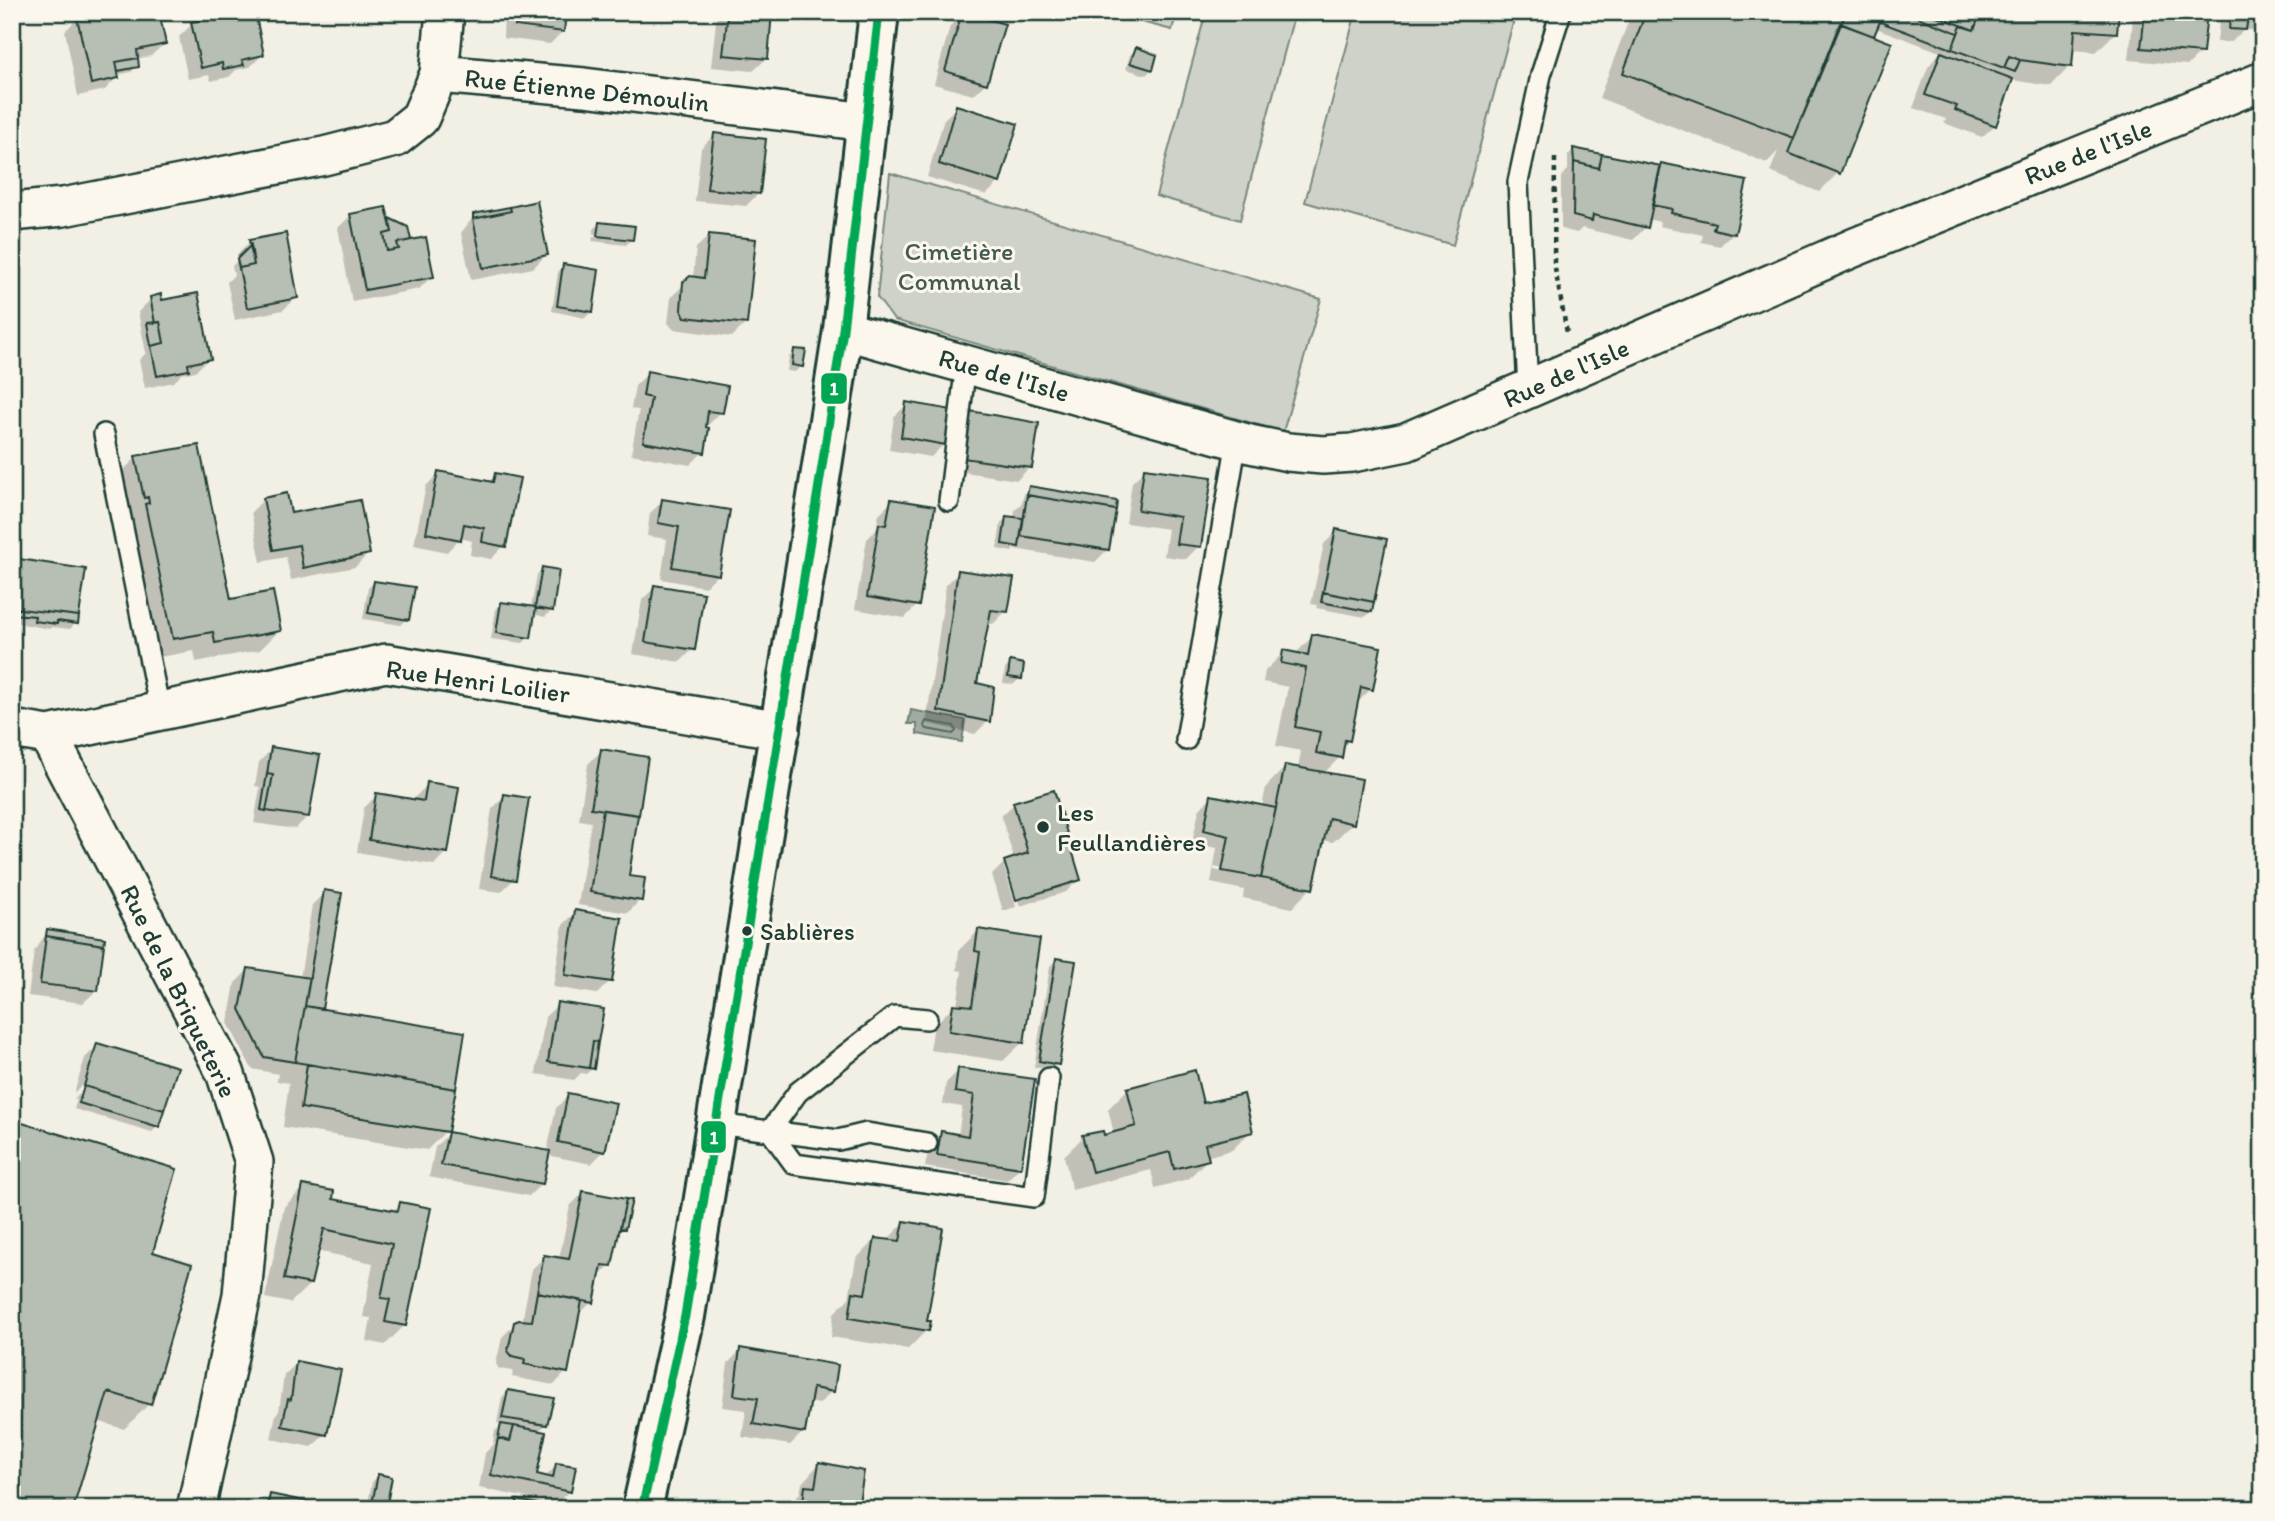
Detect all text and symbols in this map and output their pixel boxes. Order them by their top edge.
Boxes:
street label: Rue Étienne Démoulin [463,61,711,119]
street label: Rue de l'Isle [2020,112,2156,192]
park label: Cimetière Communal [898,235,1020,297]
street label: Rue de l'Isle [1498,331,1634,415]
street label: Rue de l'Isle [935,341,1073,409]
line badge: 1 [820,372,848,405]
text: 1 [830,377,839,400]
street label: Rue Henri Loilier [384,652,573,710]
place label: Les Feullandières [1057,796,1206,858]
marker: Les Feullandières [1035,819,1051,835]
street label: Rue de la Briqueterie [114,879,244,1103]
place label: Sablières [760,917,855,946]
marker: Sablières [740,924,754,938]
line badge: 1 [700,1120,727,1154]
text: 1 [710,1126,719,1149]

